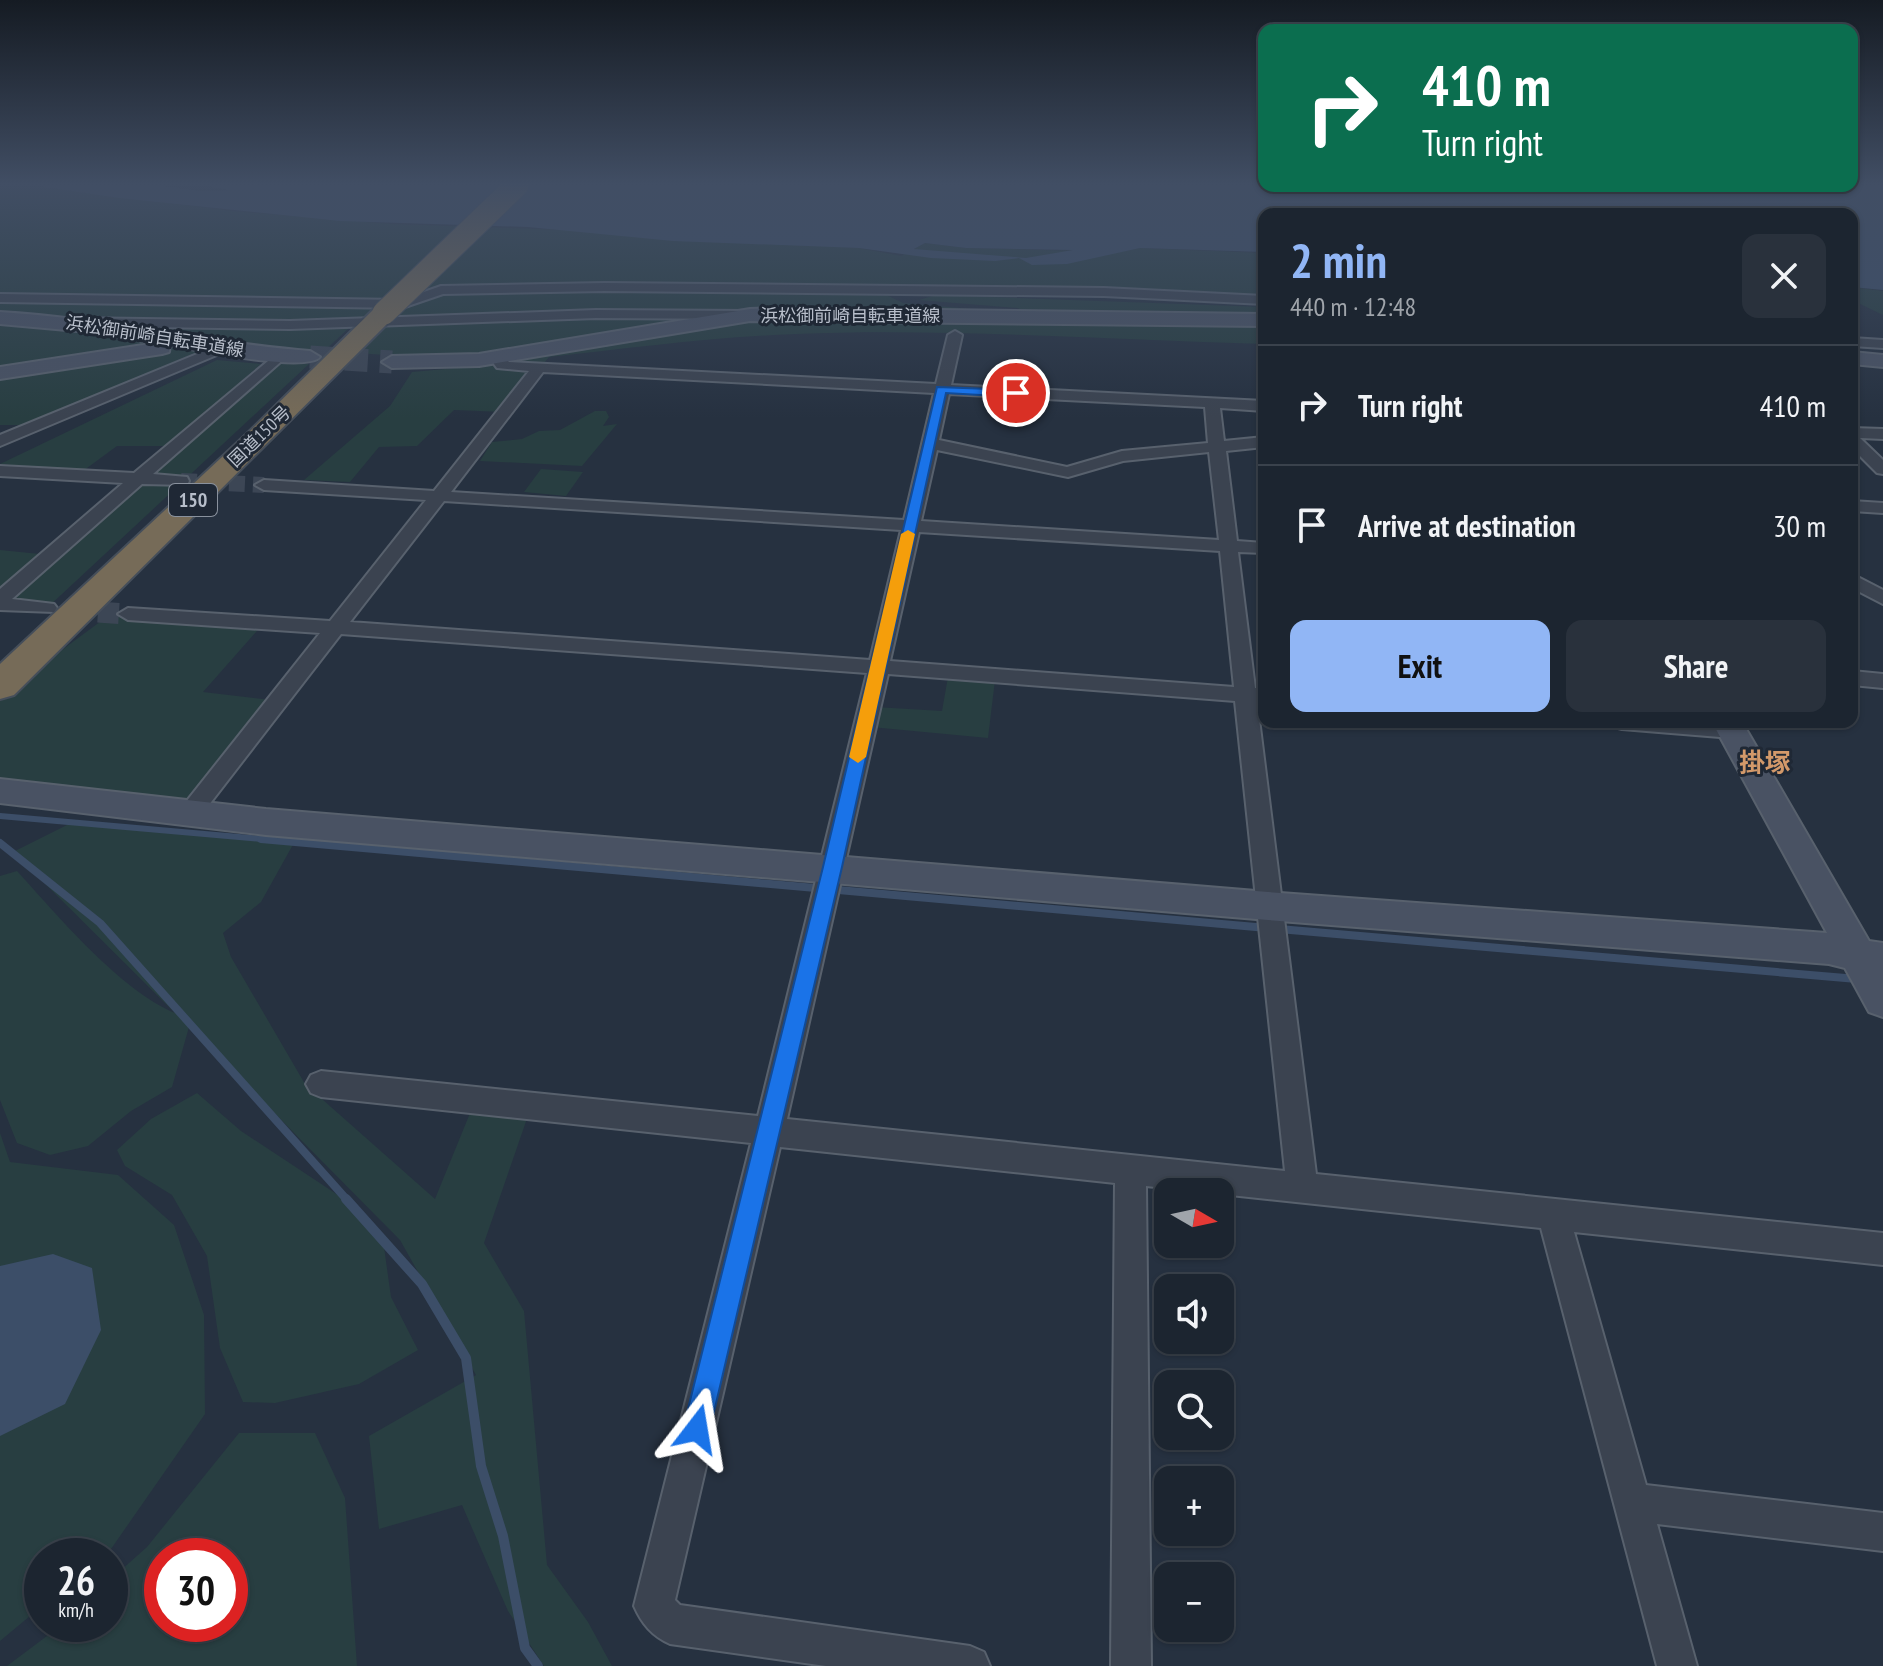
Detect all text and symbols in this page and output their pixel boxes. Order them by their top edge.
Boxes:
text: 410 m [1422,49,1551,121]
icon: right [1290,56,1394,160]
text: Turn right [1422,119,1543,166]
text: 2 min [1290,229,1387,291]
button: close [1742,234,1826,318]
text: 440 m · 12:48 [1290,290,1416,323]
street label: 浜松御前崎自転車道線 [760,304,940,327]
street label: 浜松御前崎自転車道線 [64,311,246,361]
pin [982,359,1050,427]
icon: arrive [994,371,1038,415]
icon: right [1290,383,1334,427]
text: Turn right [1358,386,1462,425]
text: 410 m [1760,386,1826,425]
street label: 国道150号 [223,401,295,471]
road number: 150 [169,484,217,516]
icon: arrive [1290,503,1334,547]
text: Arrive at destination [1358,506,1576,545]
text: 30 m [1773,506,1826,545]
button: Exit [1290,620,1550,712]
button: Share [1566,620,1826,712]
district label: 掛塚 [1739,746,1791,779]
north arrow [1154,1178,1234,1258]
map controls [1154,1178,1234,1642]
button: sound [1154,1274,1234,1354]
button: search [1154,1370,1234,1450]
position arrow [655,1387,739,1471]
button: + [1154,1466,1234,1546]
speed limit sign: 30 [144,1538,248,1642]
text: 26 [57,1554,95,1606]
button: − [1154,1562,1234,1642]
text: km/h [58,1597,94,1623]

